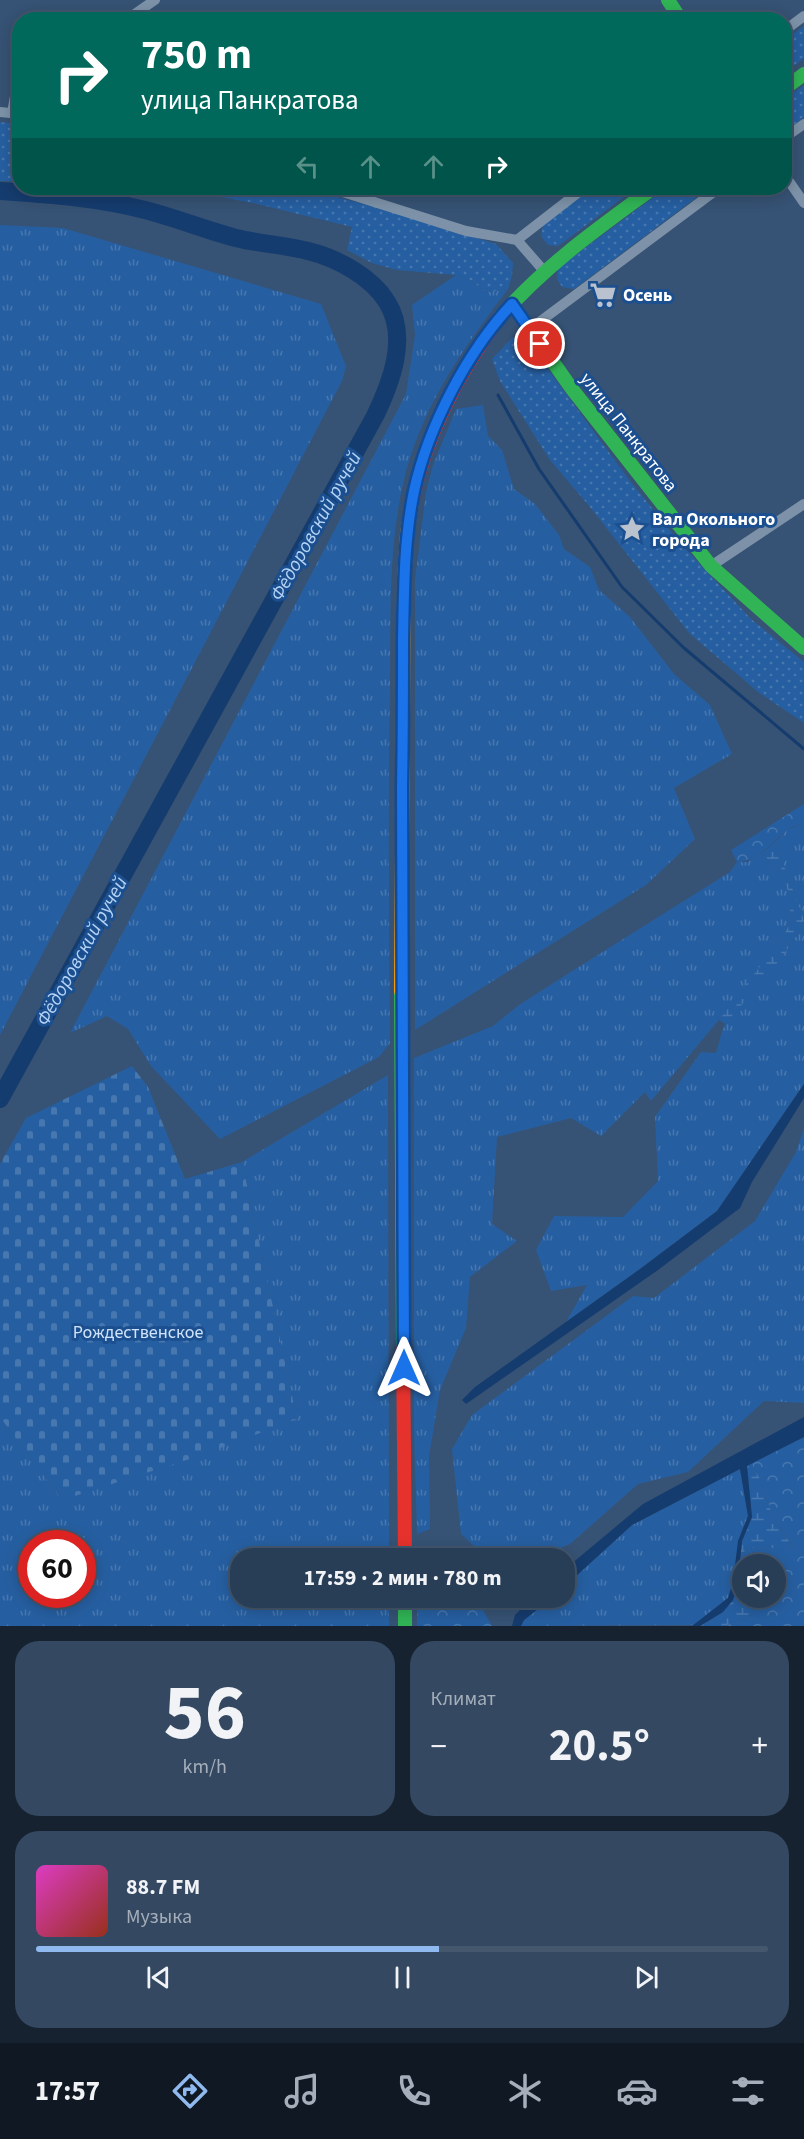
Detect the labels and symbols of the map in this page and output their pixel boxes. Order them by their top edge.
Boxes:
supermarket icon: Осень [588,280,618,310]
place label: Осень [623,283,672,308]
pin [514,318,565,369]
street label: улица Панкратова [574,367,683,497]
water label: Фёдоровский ручей [263,447,369,606]
place label: Вал Окольного города [652,507,775,553]
place icon: Вал Окольного города [617,514,647,544]
water label: Фёдоровский ручей [29,872,135,1031]
park label: Рождественское [73,1320,203,1345]
position arrow [372,1336,436,1400]
speed limit sign: 60 [18,1530,96,1608]

